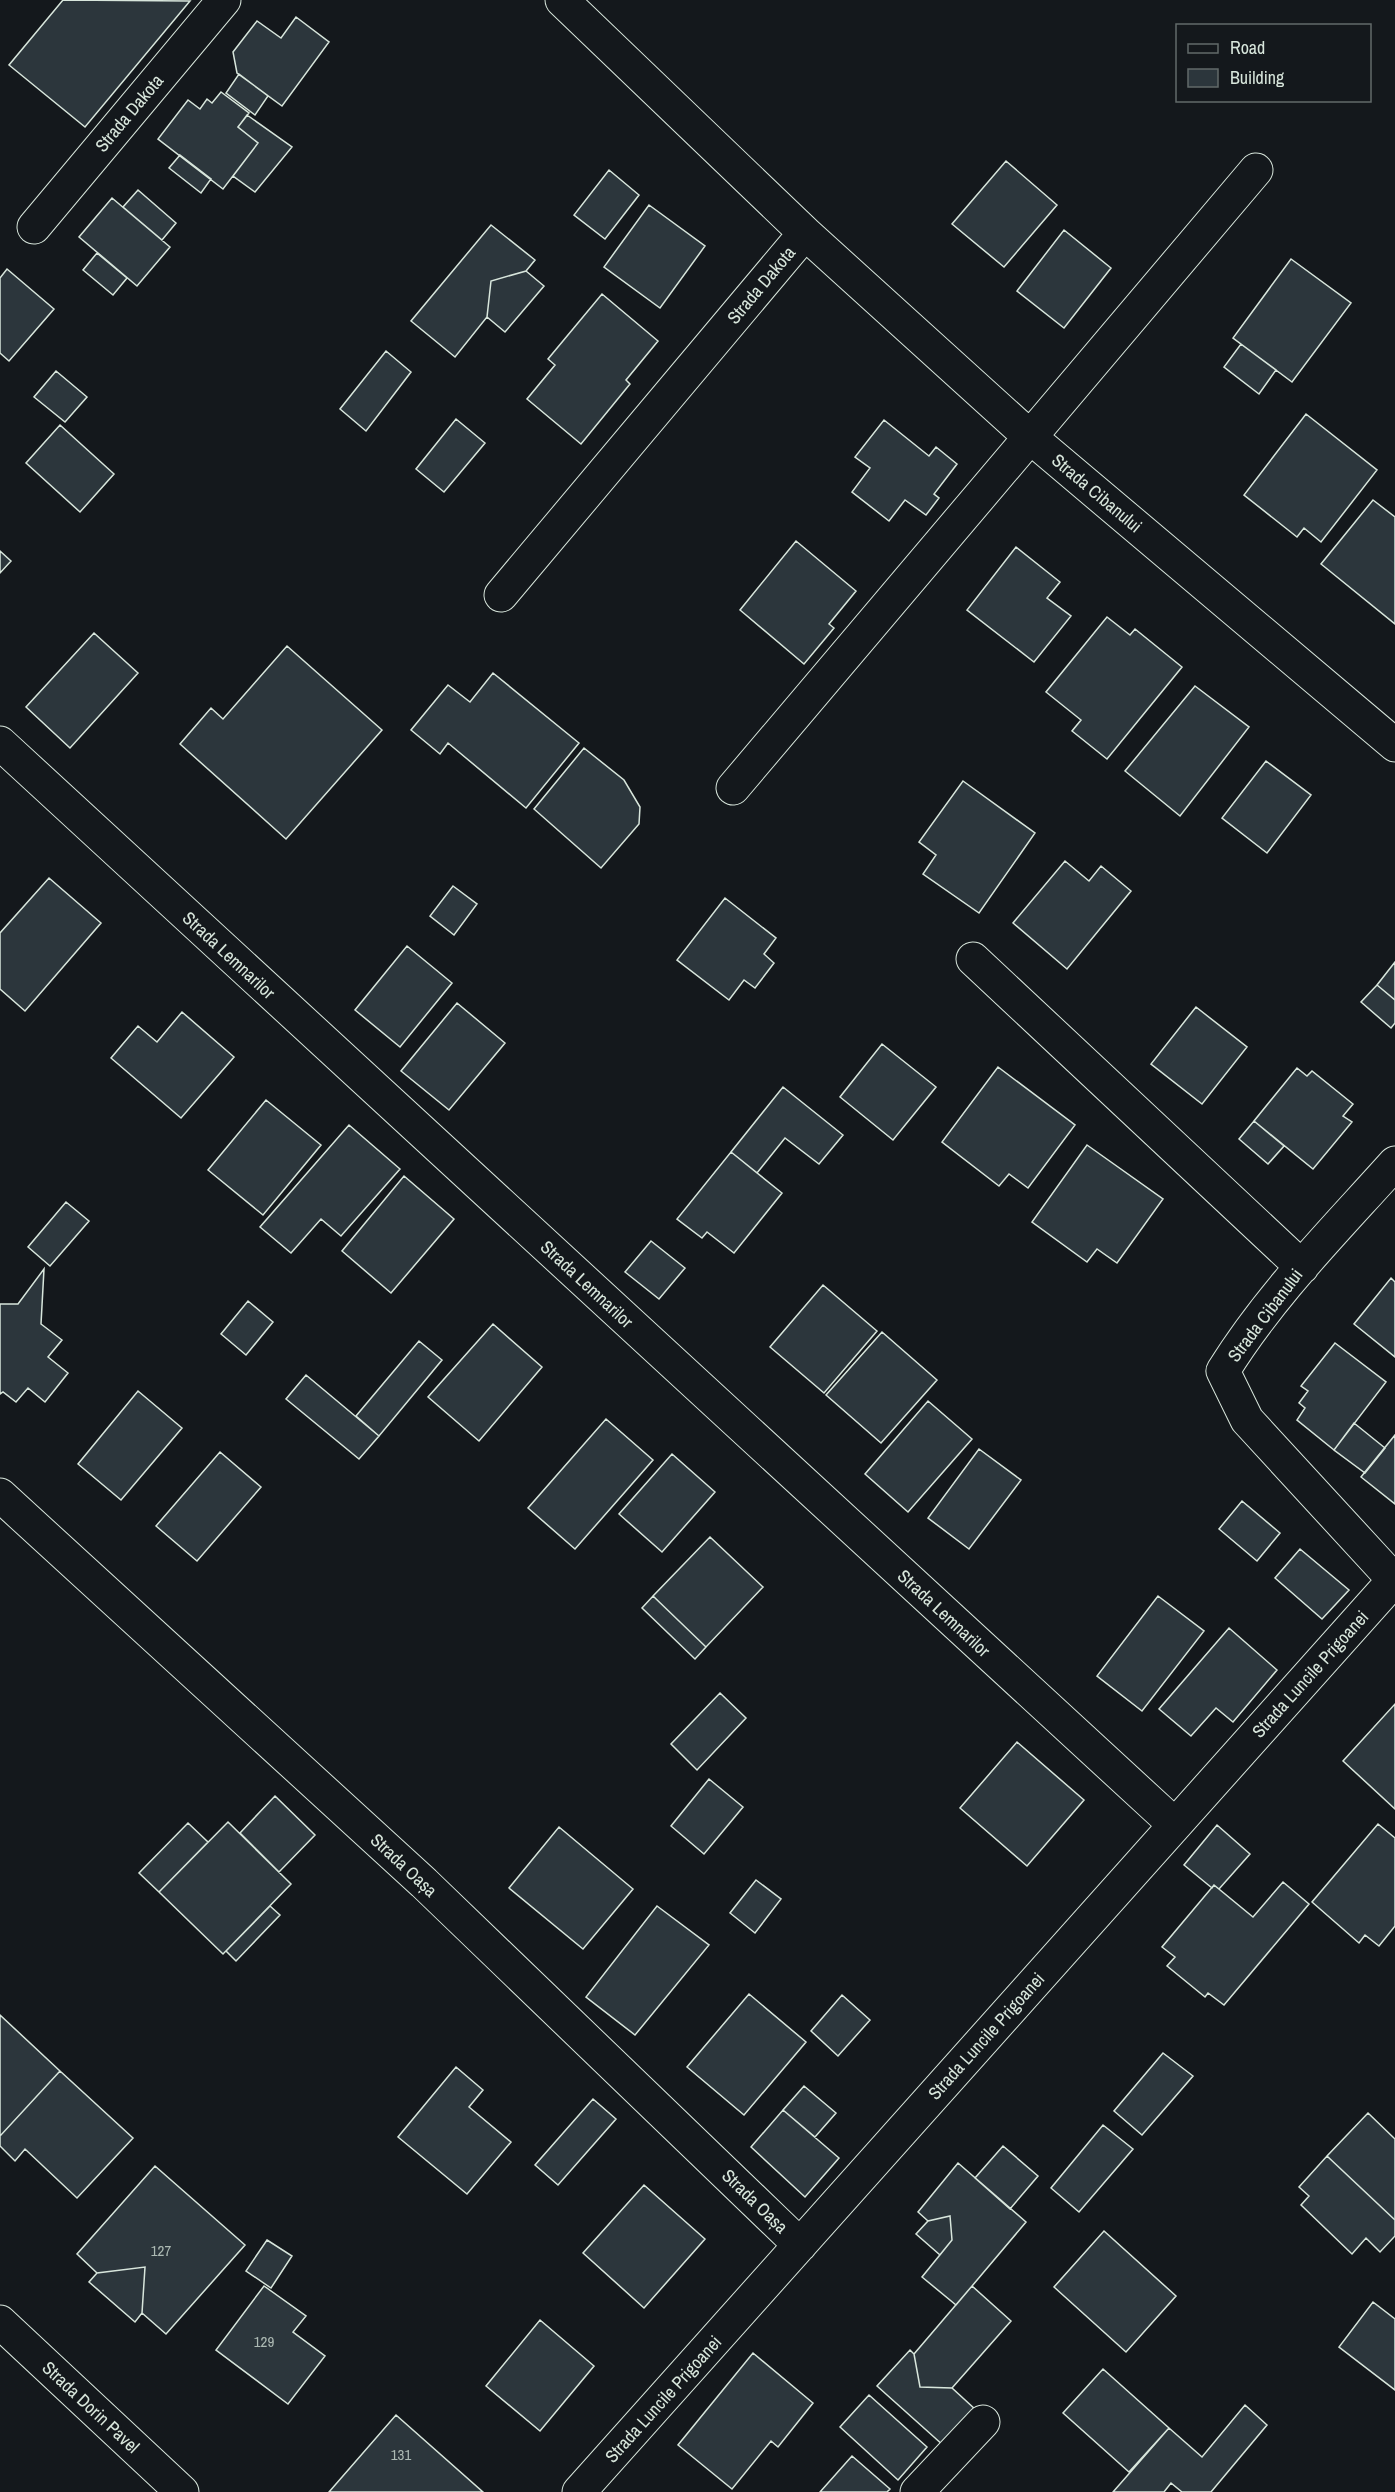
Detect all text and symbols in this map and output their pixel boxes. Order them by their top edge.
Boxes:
legend [1176,24,1371,102]
text: Road [1230,35,1265,60]
text: Building [1230,65,1285,90]
street label: Strada Dakota [89,69,169,157]
street label: Strada Dakota [721,241,801,329]
street label: Strada Cibanului [1047,448,1147,538]
street label: Strada Lemnarilor [177,906,281,1004]
street label: Strada Lemnarilor [535,1235,639,1333]
street label: Strada Cibanului [1222,1263,1308,1367]
street label: Strada Lemnarilor [892,1564,996,1662]
street label: Strada Luncile Prigoanei [1246,1605,1374,1743]
street label: Strada Oașa [365,1828,443,1902]
street label: Strada Luncile Prigoanei [922,1967,1050,2105]
street label: Strada Oașa [717,2163,793,2239]
house number: 127 [151,2240,171,2261]
street label: Strada Luncile Prigoanei [599,2330,727,2468]
house number: 129 [254,2331,274,2352]
street label: Strada Dorin Pavel [37,2355,145,2459]
house number: 131 [391,2444,411,2465]

